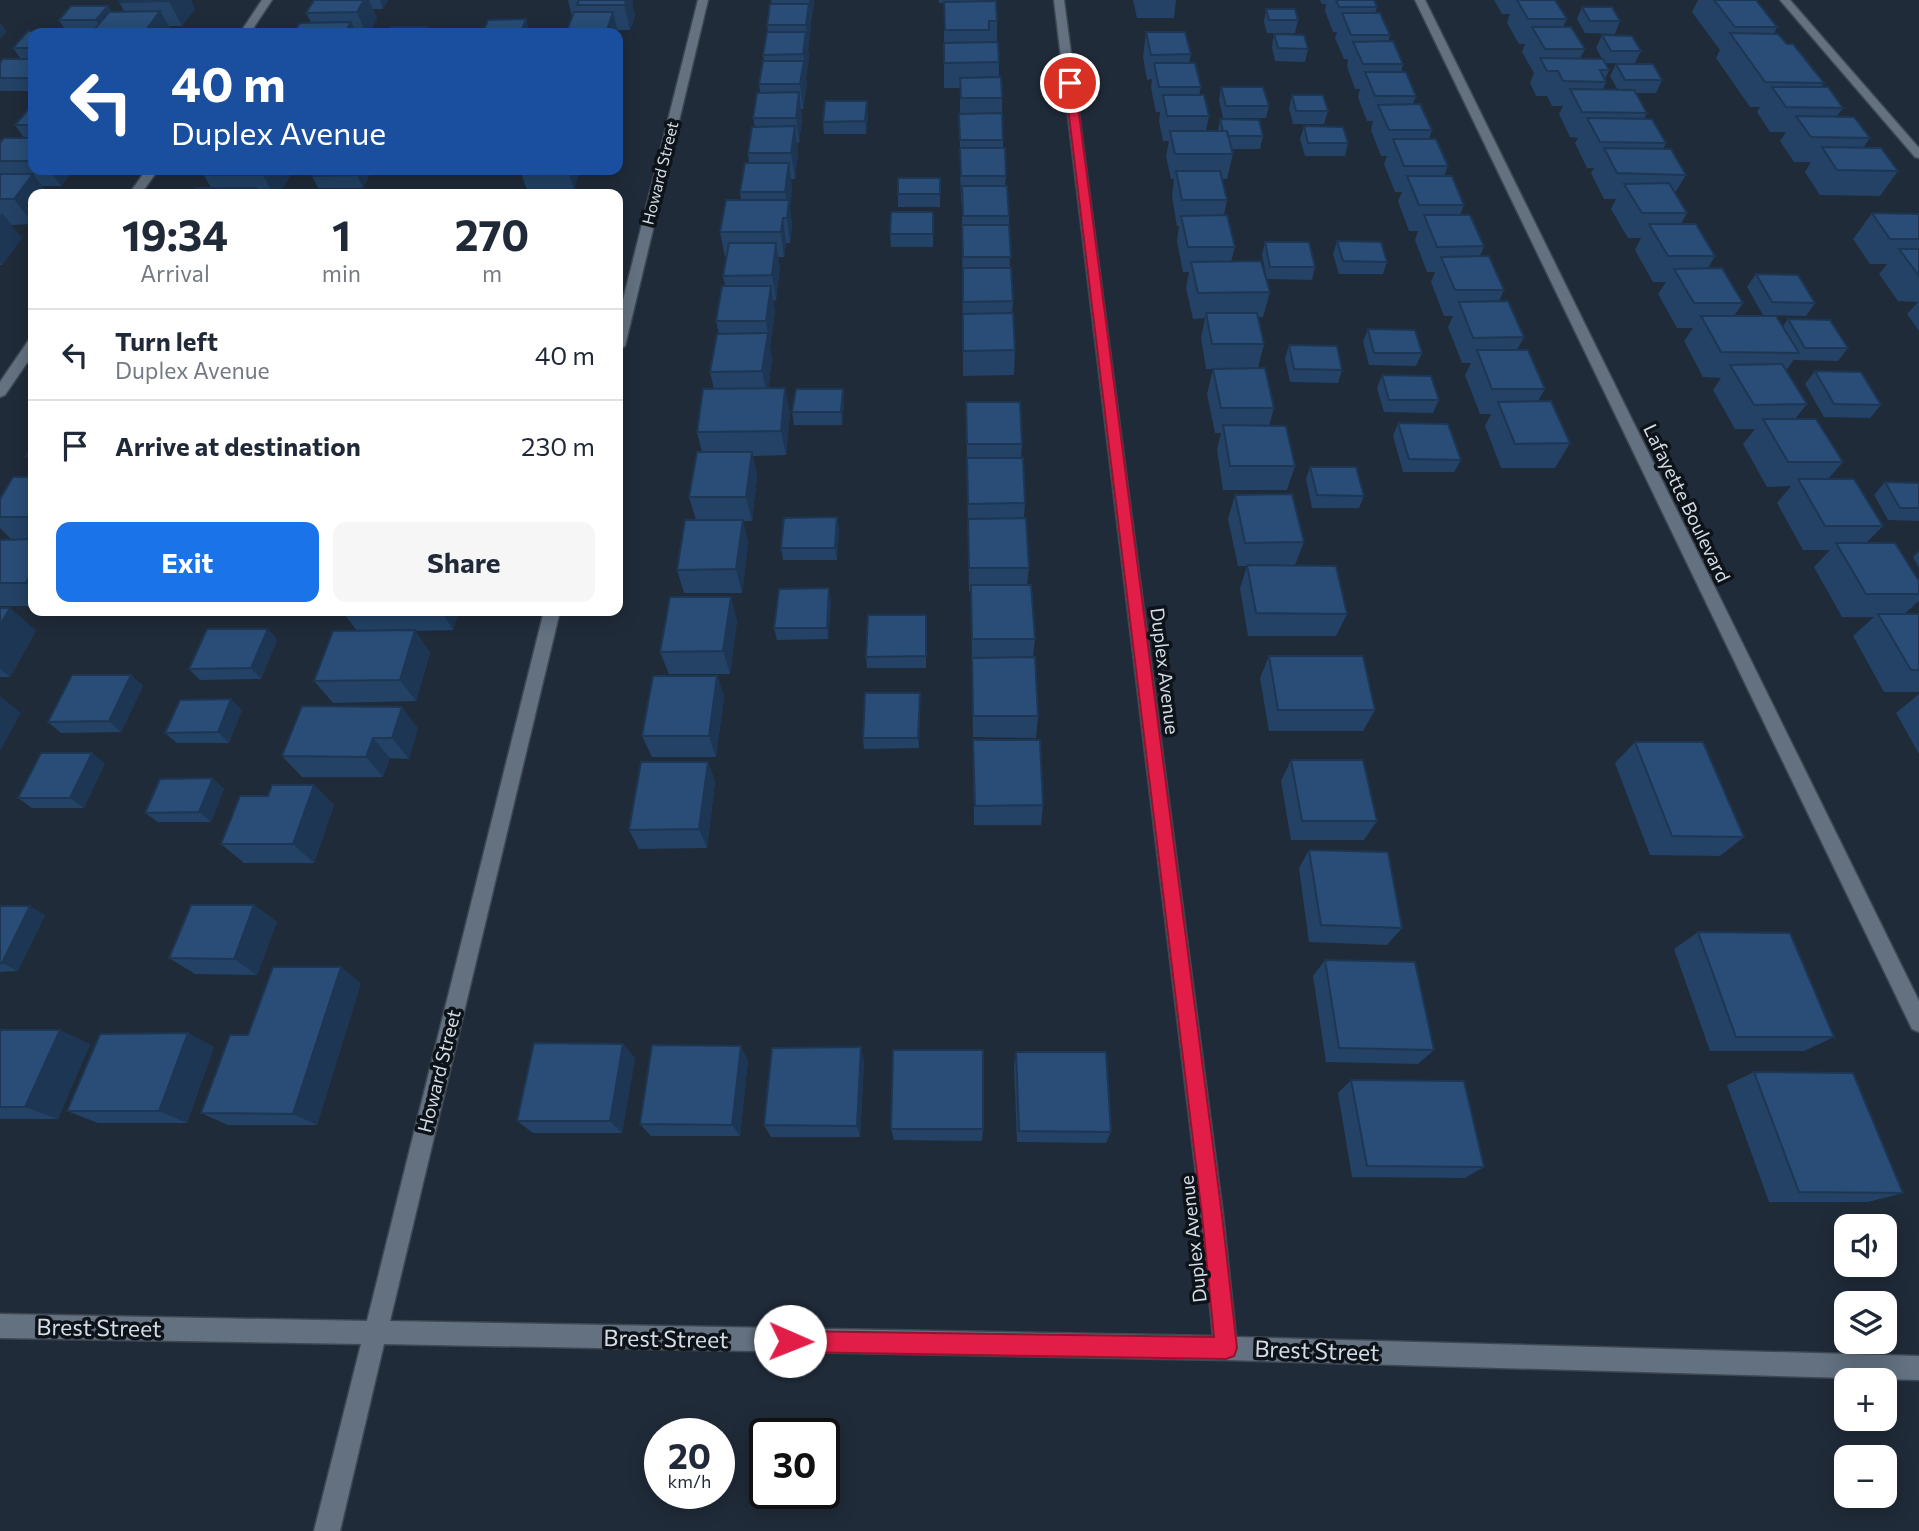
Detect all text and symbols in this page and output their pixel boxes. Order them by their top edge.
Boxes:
text: 40 m [171,52,286,112]
pin [1040,53,1100,113]
icon: left [56,56,147,147]
icon: arrive [1051,64,1089,102]
text: Duplex Avenue [171,112,386,152]
street label: Howard Street [637,119,682,227]
text: 19:34 [122,208,228,260]
text: 1 [332,208,351,260]
text: 270 [455,208,529,260]
text: Arrival [140,259,210,287]
text: min [322,259,361,287]
text: m [482,259,502,287]
text: Turn left [115,325,218,356]
icon: left [56,336,94,374]
text: 40 m [535,339,595,370]
text: Duplex Avenue [115,356,270,384]
street label: Lafayette Boulevard [1639,420,1736,586]
icon: arrive [56,427,94,465]
text: Arrive at destination [115,430,361,461]
text: 230 m [521,430,595,461]
button: Exit [56,522,319,602]
button: Share [333,522,595,602]
street label: Duplex Avenue [1146,606,1185,736]
street label: Howard Street [412,1007,465,1135]
street label: Duplex Avenue [1174,1174,1211,1304]
map controls [1834,1214,1897,1508]
button: sound [1834,1214,1897,1277]
button: layers [1834,1291,1897,1354]
position arrow [753,1304,827,1378]
street label: Brest Street [36,1312,162,1342]
street label: Brest Street [603,1323,729,1353]
street label: Brest Street [1254,1334,1380,1366]
button: + [1834,1368,1897,1431]
speed limit sign: 30 [749,1418,840,1509]
text: 20 [668,1433,711,1476]
button: − [1834,1445,1897,1508]
text: km/h [668,1470,711,1492]

